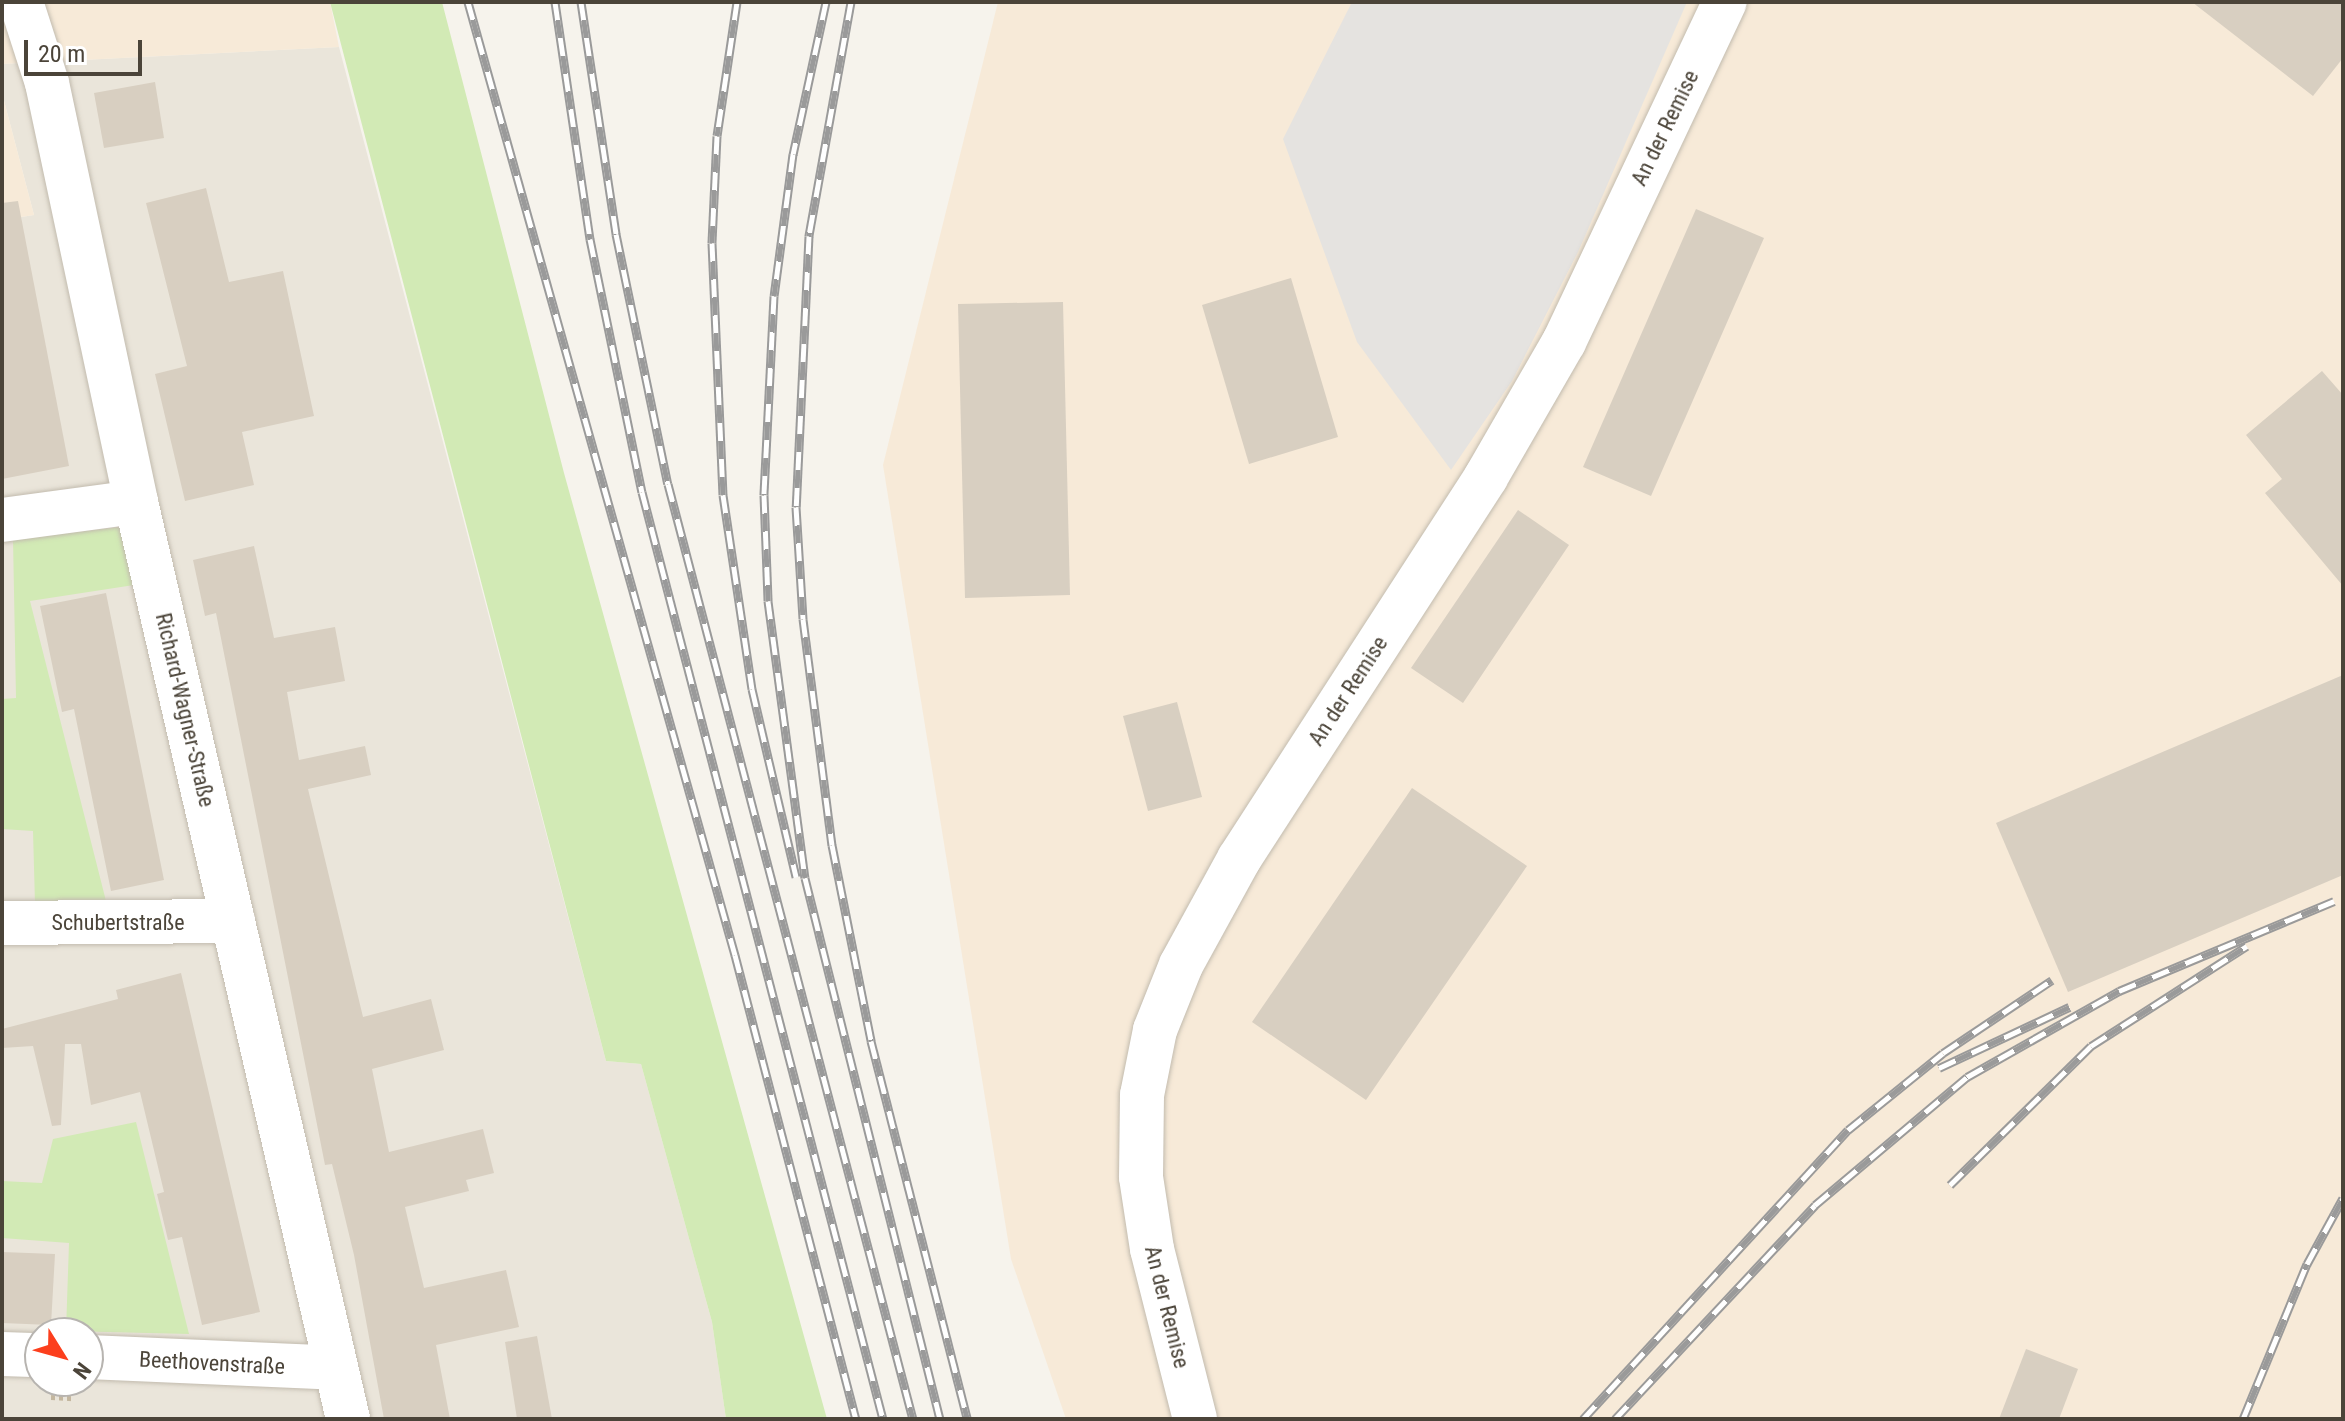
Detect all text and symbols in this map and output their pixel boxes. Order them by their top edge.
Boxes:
scale bar [28,24,146,74]
text: 20 m [38,40,85,68]
street label: An der Remise [1626,66,1704,190]
street label: Richard-Wagner-Straße [150,610,220,810]
street label: An der Remise [1303,631,1393,751]
street label: Schubertstraße [52,910,184,936]
street label: An der Remise [1139,1243,1195,1371]
north arrow [24,1317,104,1397]
street label: Beethovenstraße [138,1346,286,1380]
text: N [68,1358,96,1383]

